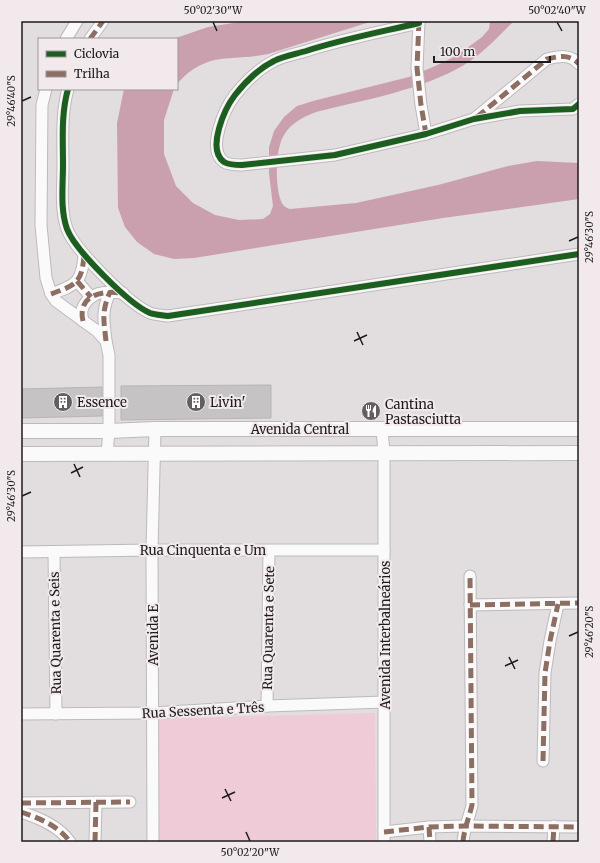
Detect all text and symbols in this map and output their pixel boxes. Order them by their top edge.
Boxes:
text: 50°02'30"W [184,4,243,17]
text: 50°02'40"W [528,4,587,17]
legend [38,38,178,90]
scale bar [434,38,550,64]
text: 100 m [440,44,475,59]
text: Ciclovia [74,46,120,61]
text: Trilha [74,66,110,81]
text: 29°46'40"S [5,75,18,127]
text: 29°46'30"S [583,211,596,263]
building icon: Essence [52,391,74,413]
building icon: Livin' [185,391,207,413]
place label: Essence [77,394,127,411]
place label: Livin' [210,394,246,411]
place label: Cantina Pastasciutta [385,396,461,428]
restaurant icon: Cantina Pastasciutta [360,400,382,422]
street label: Avenida Central [250,421,349,438]
text: 29°46'30"S [5,470,18,522]
street label: Rua Cinquenta e Um [140,542,266,559]
street label: Avenida Interbalneários [377,561,394,710]
street label: Rua Quarenta e Sete [259,566,278,690]
street label: Rua Quarenta e Seis [46,571,65,695]
street label: Avenida E [145,604,162,667]
text: 29°46'20"S [583,606,596,658]
street label: Rua Sessenta e Três [141,699,265,722]
text: 50°02'20"W [221,846,280,859]

